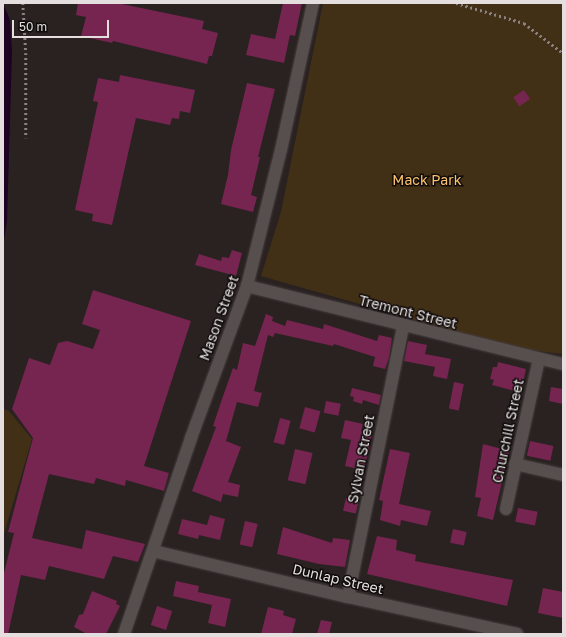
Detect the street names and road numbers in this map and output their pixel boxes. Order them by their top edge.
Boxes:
street label: Mason Street [196,273,242,363]
street label: Tremont Street [357,292,459,332]
street label: Churchill Street [489,378,527,484]
street label: Sylvan Street [344,413,378,505]
street label: Dunlap Street [291,560,385,598]

